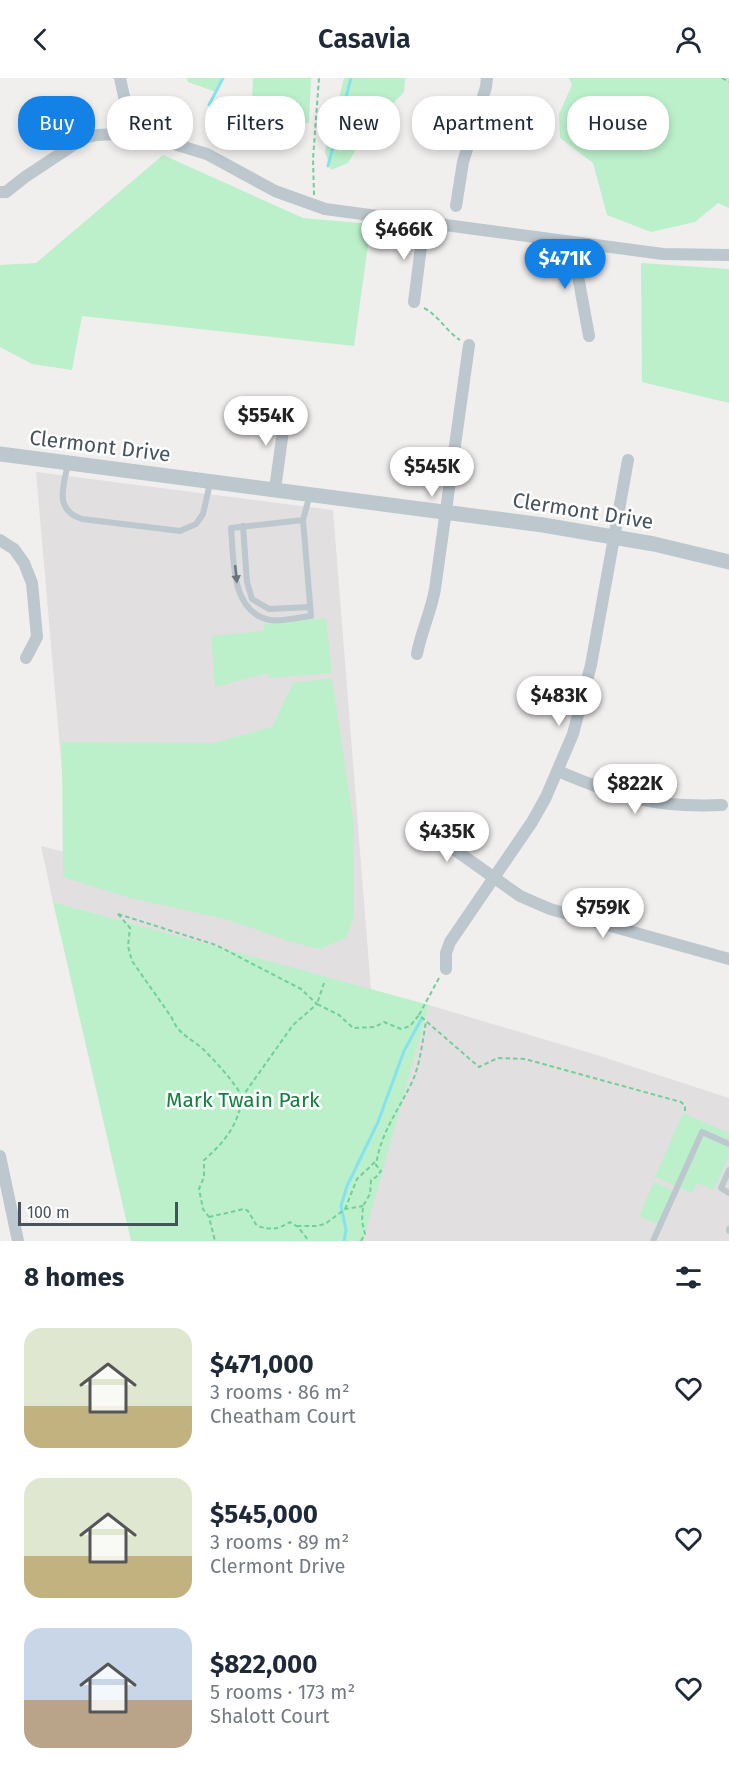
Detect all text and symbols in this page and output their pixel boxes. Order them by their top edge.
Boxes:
icon: back [24,23,57,56]
text: Casavia [318,23,411,55]
icon: person [672,23,705,56]
chip: Buy [18,96,95,150]
chip: Rent [107,96,193,150]
chip: Filters [205,96,305,150]
chip: New [317,96,400,150]
chip: Apartment [412,96,555,150]
chip: House [567,96,669,150]
pin: $466K [362,210,446,261]
text: $466K [375,217,433,241]
pin: $471K [523,239,607,290]
text: $471K [539,246,591,270]
pin: $554K [224,396,308,447]
text: $554K [238,403,294,427]
street label: Clermont Drive [28,424,172,468]
pin: $545K [390,447,474,498]
text: $545K [404,454,460,478]
street label: Clermont Drive [511,487,655,535]
one-way arrow [231,565,241,584]
pin: $483K [517,676,601,727]
text: $483K [531,683,587,707]
pin: $822K [593,764,677,815]
text: $822K [607,771,663,795]
pin: $435K [405,812,489,863]
text: $435K [419,819,475,843]
pin: $759K [561,888,645,939]
text: $759K [576,895,630,919]
park label: Mark Twain Park [166,1087,320,1113]
scale bar [18,1199,178,1226]
text: 100 m [27,1203,70,1222]
icon: filters [672,1261,705,1294]
text: 8 homes [24,1262,124,1293]
text: $471,000 [210,1349,314,1380]
icon: home [72,1352,144,1424]
icon: heart [672,1372,705,1405]
text: 3 rooms · 86 m² [210,1380,350,1404]
text: Cheatham Court [210,1404,356,1428]
text: $545,000 [210,1499,318,1530]
icon: home [72,1502,144,1574]
icon: heart [672,1522,705,1555]
text: 3 rooms · 89 m² [210,1530,349,1554]
text: Clermont Drive [210,1554,345,1578]
text: $822,000 [210,1649,318,1680]
icon: home [72,1652,144,1724]
icon: heart [672,1672,705,1705]
text: 5 rooms · 173 m² [210,1680,355,1704]
text: Shalott Court [210,1704,330,1728]

